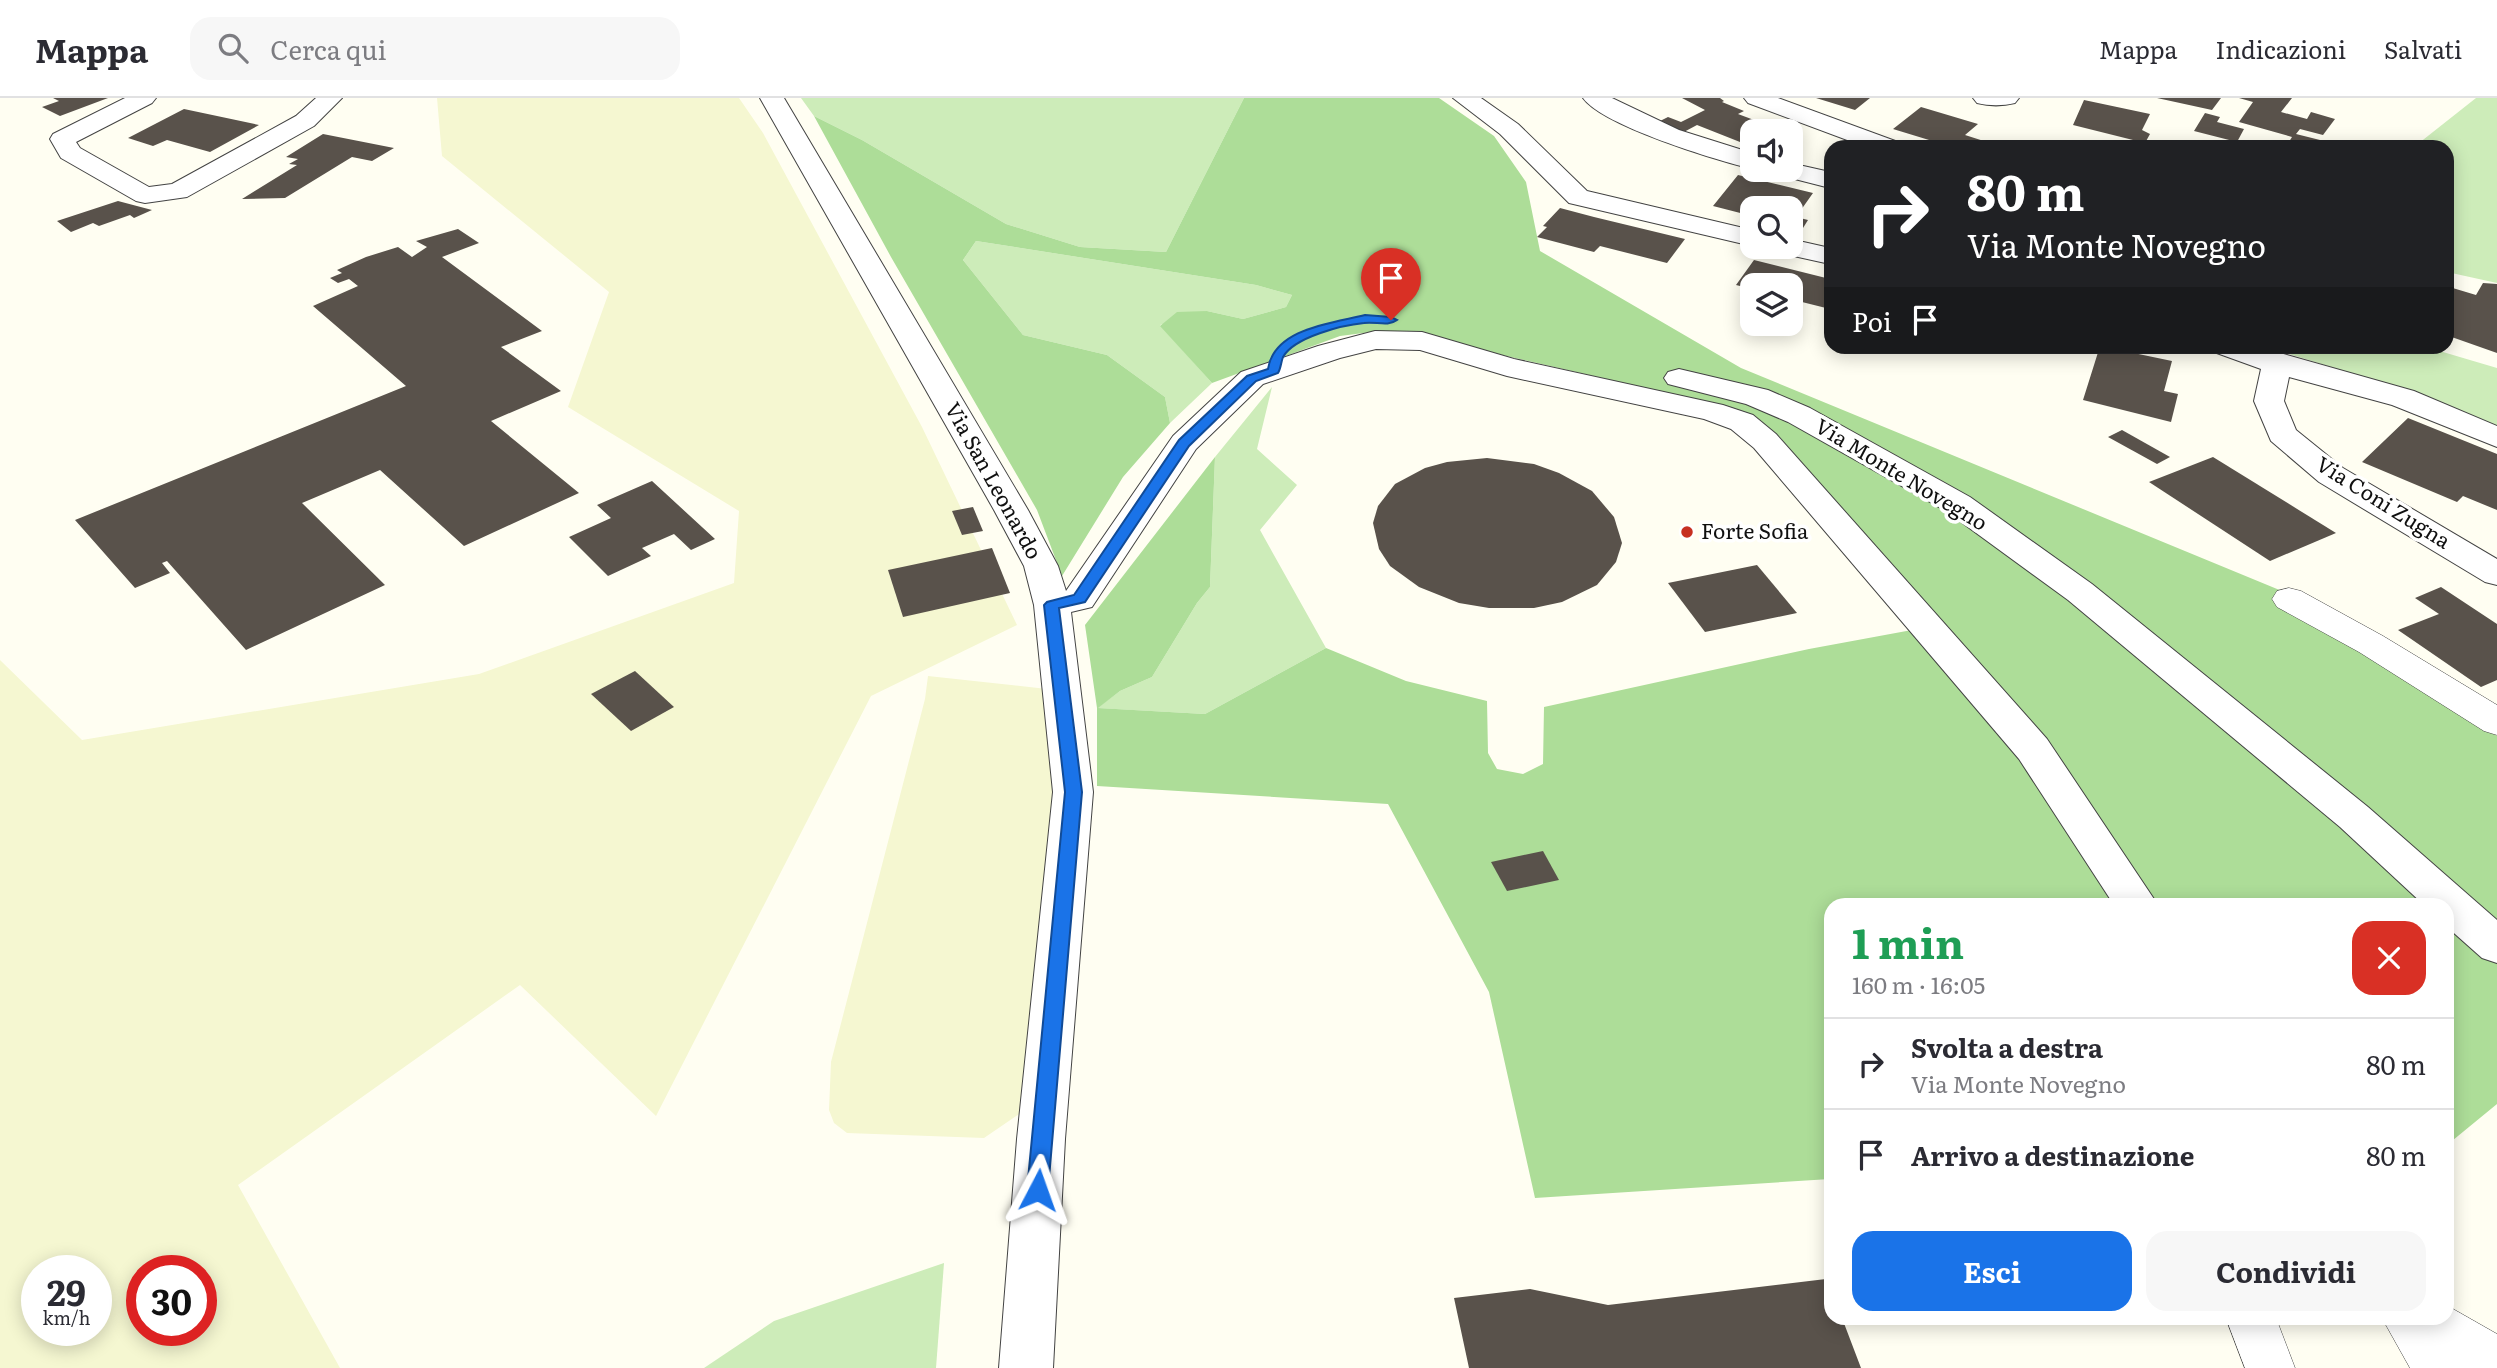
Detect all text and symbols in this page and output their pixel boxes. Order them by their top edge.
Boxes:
search box [190,17,680,80]
text: Mappa [35,24,148,73]
icon: search [214,29,252,67]
text: Cerca qui [270,29,386,68]
text: Mappa [2099,31,2177,66]
text: Indicazioni [2215,31,2346,66]
text: Salvati [2384,31,2462,66]
map controls [1740,119,1803,336]
button: sound [1740,119,1803,182]
text: 80 m [1967,153,2085,226]
icon: right [1852,168,1943,259]
button: search [1740,196,1803,259]
text: Via Monte Novegno [1967,220,2266,268]
pin [1361,248,1421,320]
icon: arrive [1372,259,1410,297]
button: layers [1740,273,1803,336]
text: Poi [1852,301,1892,340]
icon: arrive [1906,301,1944,339]
street label: Via San Leonardo [939,396,1051,564]
street label: Via Monte Novegno [1810,409,1994,537]
street label: Via Coni Zugna [2311,447,2458,555]
place label: Forte Sofia [1701,514,1809,545]
marker: Forte Sofia [1679,524,1695,540]
text: 1 min [1852,910,1964,972]
button: close [2352,921,2426,995]
text: 160 m · 16:05 [1852,967,1985,1001]
text: Svolta a destra [1911,1027,2103,1066]
text: 80 m [2366,1044,2426,1083]
icon: right [1852,1045,1890,1083]
text: Via Monte Novegno [1911,1066,2126,1100]
text: Arrivo a destinazione [1911,1135,2195,1174]
text: 80 m [2366,1135,2426,1174]
icon: arrive [1852,1136,1890,1174]
position arrow [1001,1153,1075,1227]
button: Esci [1852,1231,2132,1311]
button: Condividi [2146,1231,2426,1311]
speed limit sign: 30 [126,1255,217,1346]
text: 29 [47,1265,86,1317]
text: km/h [43,1304,90,1331]

